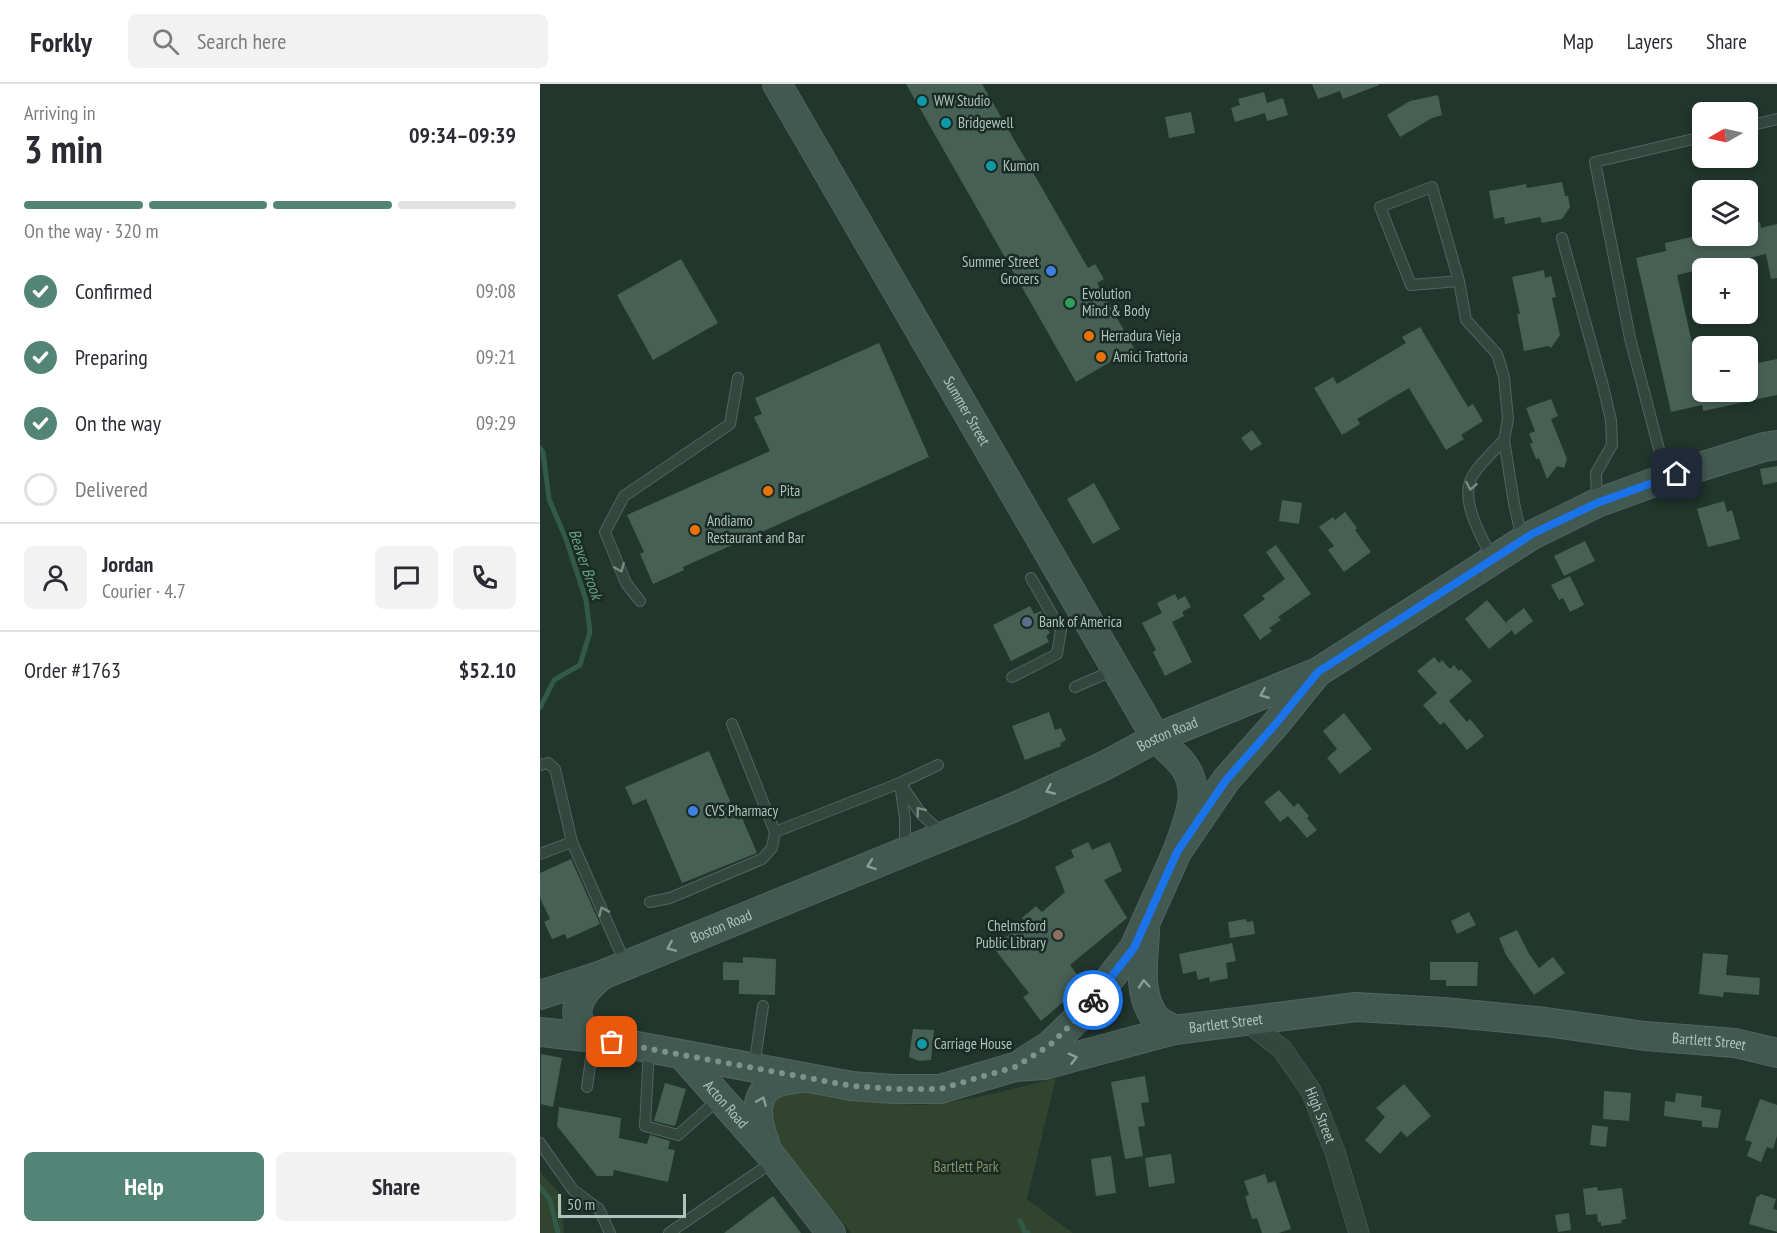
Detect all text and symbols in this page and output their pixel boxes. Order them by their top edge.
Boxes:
search box [128,14,548,68]
text: Forkly [30,23,92,60]
icon: search [149,25,182,58]
text: Search here [197,27,286,55]
text: Map [1563,28,1594,55]
text: Layers [1627,28,1673,55]
text: Share [1706,28,1747,55]
place label: WW Studio [934,91,990,110]
marker: WW Studio [915,94,929,108]
text: Arriving in [24,100,96,126]
north arrow [1692,102,1758,168]
map controls [1692,102,1758,402]
place label: Bridgewell [958,113,1014,132]
marker: Bridgewell [939,116,953,130]
text: 09:34–09:39 [409,121,516,149]
text: 3 min [24,123,103,174]
place label: Kumon [1003,156,1039,175]
marker: Kumon [984,159,998,173]
button: layers [1692,180,1758,246]
text: On the way · 320 m [24,218,159,244]
place label: Summer Street Grocers [962,252,1039,288]
button: + [1692,258,1758,324]
marker: Summer Street Grocers [1044,264,1058,278]
icon: check [24,275,57,308]
text: Confirmed [75,277,152,305]
text: 09:08 [476,278,516,304]
place label: Evolution Mind & Body [1082,284,1150,320]
marker: Evolution Mind & Body [1063,296,1077,310]
place label: Herradura Vieja [1101,326,1181,345]
marker: Herradura Vieja [1082,329,1096,343]
button: − [1692,336,1758,402]
icon: check [24,341,57,374]
text: Preparing [75,343,148,371]
text: 09:21 [476,344,516,370]
place label: Amici Trattoria [1113,347,1188,366]
marker: Amici Trattoria [1094,350,1108,364]
street label: Summer Street [939,373,995,449]
icon: check [24,407,57,440]
text: On the way [75,409,161,437]
text: 09:29 [476,410,516,436]
pin [1651,448,1702,499]
icon: home [1660,457,1693,490]
text: Delivered [75,475,148,503]
place label: Pita [780,481,800,500]
one-way arrow [1465,481,1478,491]
marker: Pita [761,484,775,498]
place label: Andiamo Restaurant and Bar [707,511,806,547]
marker: Andiamo Restaurant and Bar [688,523,702,537]
water label: Beaver Brook [565,526,608,604]
button: person [24,546,87,609]
button: chat [375,546,438,609]
button: phone [453,546,516,609]
text: Jordan [102,550,153,578]
one-way arrow [612,562,625,573]
text: Courier · 4.7 [102,578,186,604]
place label: Bank of America [1039,612,1122,631]
marker: Bank of America [1020,615,1034,629]
text: Order #1763 [24,656,121,684]
text: $52.10 [459,656,516,684]
one-way arrow [1259,687,1270,699]
street label: Boston Road [1133,712,1200,756]
one-way arrow [1046,783,1057,795]
place label: CVS Pharmacy [705,801,778,820]
marker: CVS Pharmacy [686,804,700,818]
one-way arrow [917,807,928,818]
one-way arrow [866,858,876,871]
street label: Boston Road [688,905,755,947]
one-way arrow [598,907,610,918]
place label: Chelmsford Public Library [976,916,1046,952]
marker: Chelmsford Public Library [1051,928,1065,942]
one-way arrow [666,940,677,952]
courier [1063,970,1123,1030]
one-way arrow [1138,979,1151,989]
icon: bike [1077,984,1110,1017]
street label: Bartlett Street [1188,1009,1264,1037]
pin [586,1016,637,1067]
icon: bag [595,1025,628,1058]
street label: Bartlett Street [1671,1028,1748,1054]
place label: Carriage House [934,1034,1012,1053]
marker: Carriage House [915,1037,929,1051]
one-way arrow [1067,1052,1077,1065]
street label: Acton Road [700,1076,753,1132]
street label: High Street [1301,1084,1341,1146]
one-way arrow [755,1096,767,1107]
button: Help [24,1152,264,1221]
button: Share [276,1152,516,1221]
park label: Bartlett Park [933,1157,999,1176]
scale bar [558,1191,686,1218]
text: 50 m [567,1194,595,1214]

